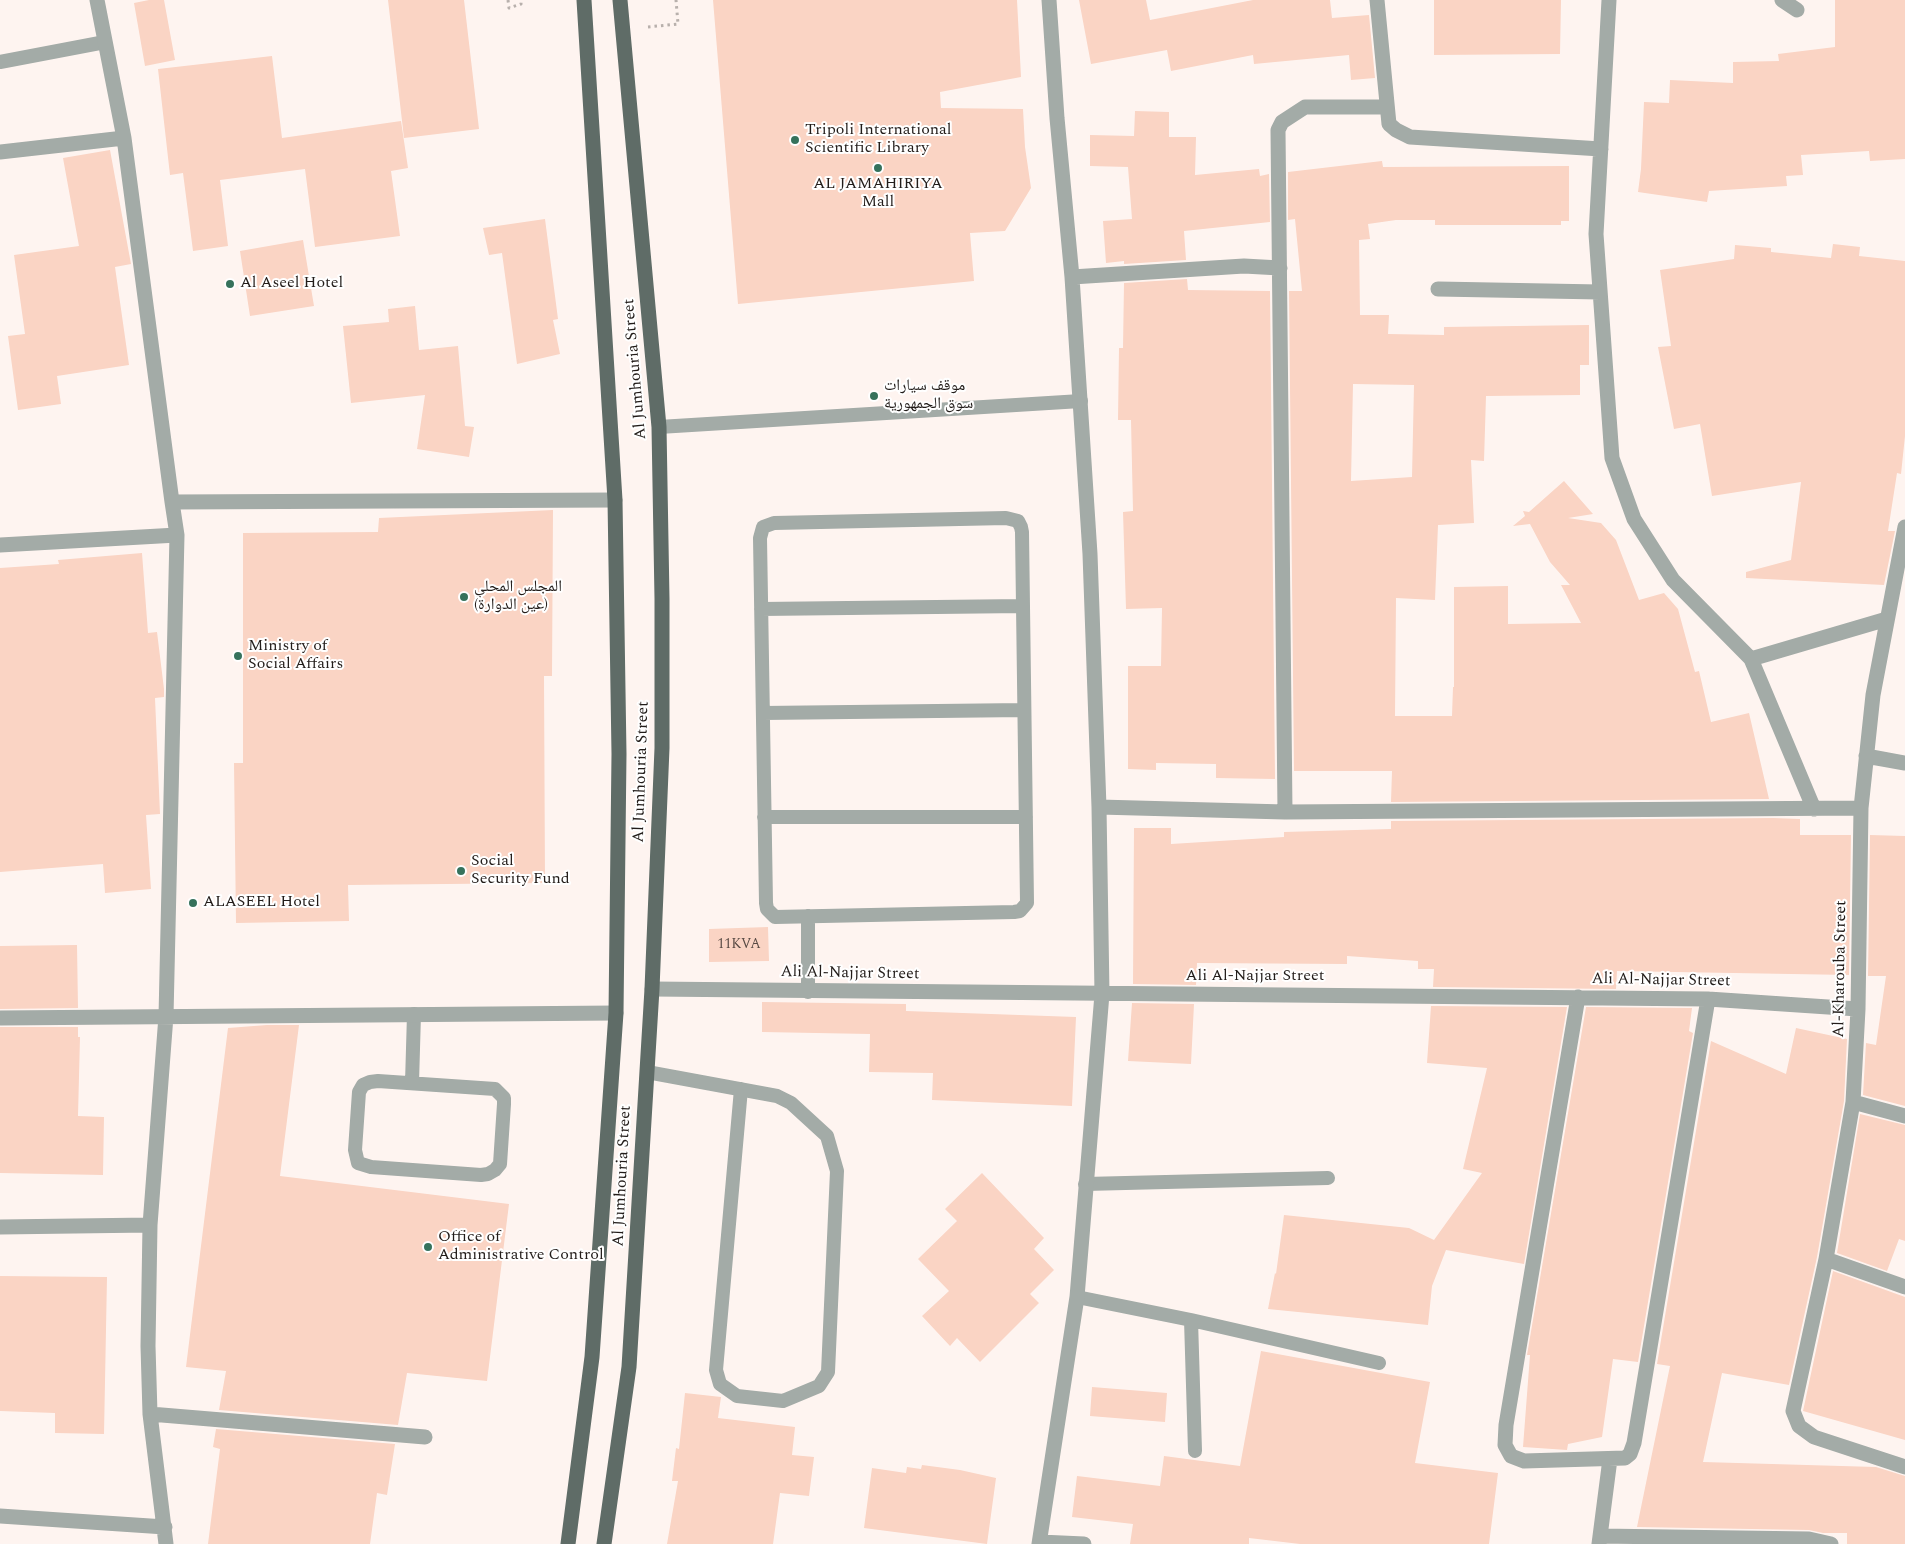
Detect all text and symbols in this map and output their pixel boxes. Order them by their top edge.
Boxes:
place label: Tripoli International Scientific Library [805,121,952,159]
marker: Tripoli International Scientific Library [789,134,801,146]
marker: AL JAMAHIRIYA Mall [872,162,884,174]
place label: AL JAMAHIRIYA Mall [813,175,943,213]
place label: Al Aseel Hotel [240,274,343,294]
marker: Al Aseel Hotel [224,278,236,290]
street label: Al Jumhouria Street [620,298,652,440]
place label: موقف سيارات سوق الجمهورية [884,377,973,415]
marker: موقف سيارات سوق الجمهورية [868,390,880,402]
place label: المجلس المحلي (عين الدوارة) [474,578,562,616]
marker: المجلس المحلي (عين الدوارة) [458,591,470,603]
place label: Ministry of Social Affairs [248,637,343,675]
marker: Ministry of Social Affairs [232,650,244,662]
street label: Al Jumhouria Street [630,701,654,843]
place label: Social Security Fund [471,852,570,890]
marker: Social Security Fund [455,865,467,877]
place label: ALASEEL Hotel [203,893,320,913]
marker: ALASEEL Hotel [187,897,199,909]
street label: Al-Kharouba Street [1830,900,1852,1038]
house number: 11KVA [717,937,761,953]
street label: Ali Al-Najjar Street [780,963,920,985]
street label: Ali Al-Najjar Street [1186,967,1324,987]
street label: Ali Al-Najjar Street [1591,970,1731,992]
street label: Al Jumhouria Street [610,1105,636,1247]
place label: Office of Administrative Control [438,1228,604,1266]
marker: Office of Administrative Control [422,1241,434,1253]

